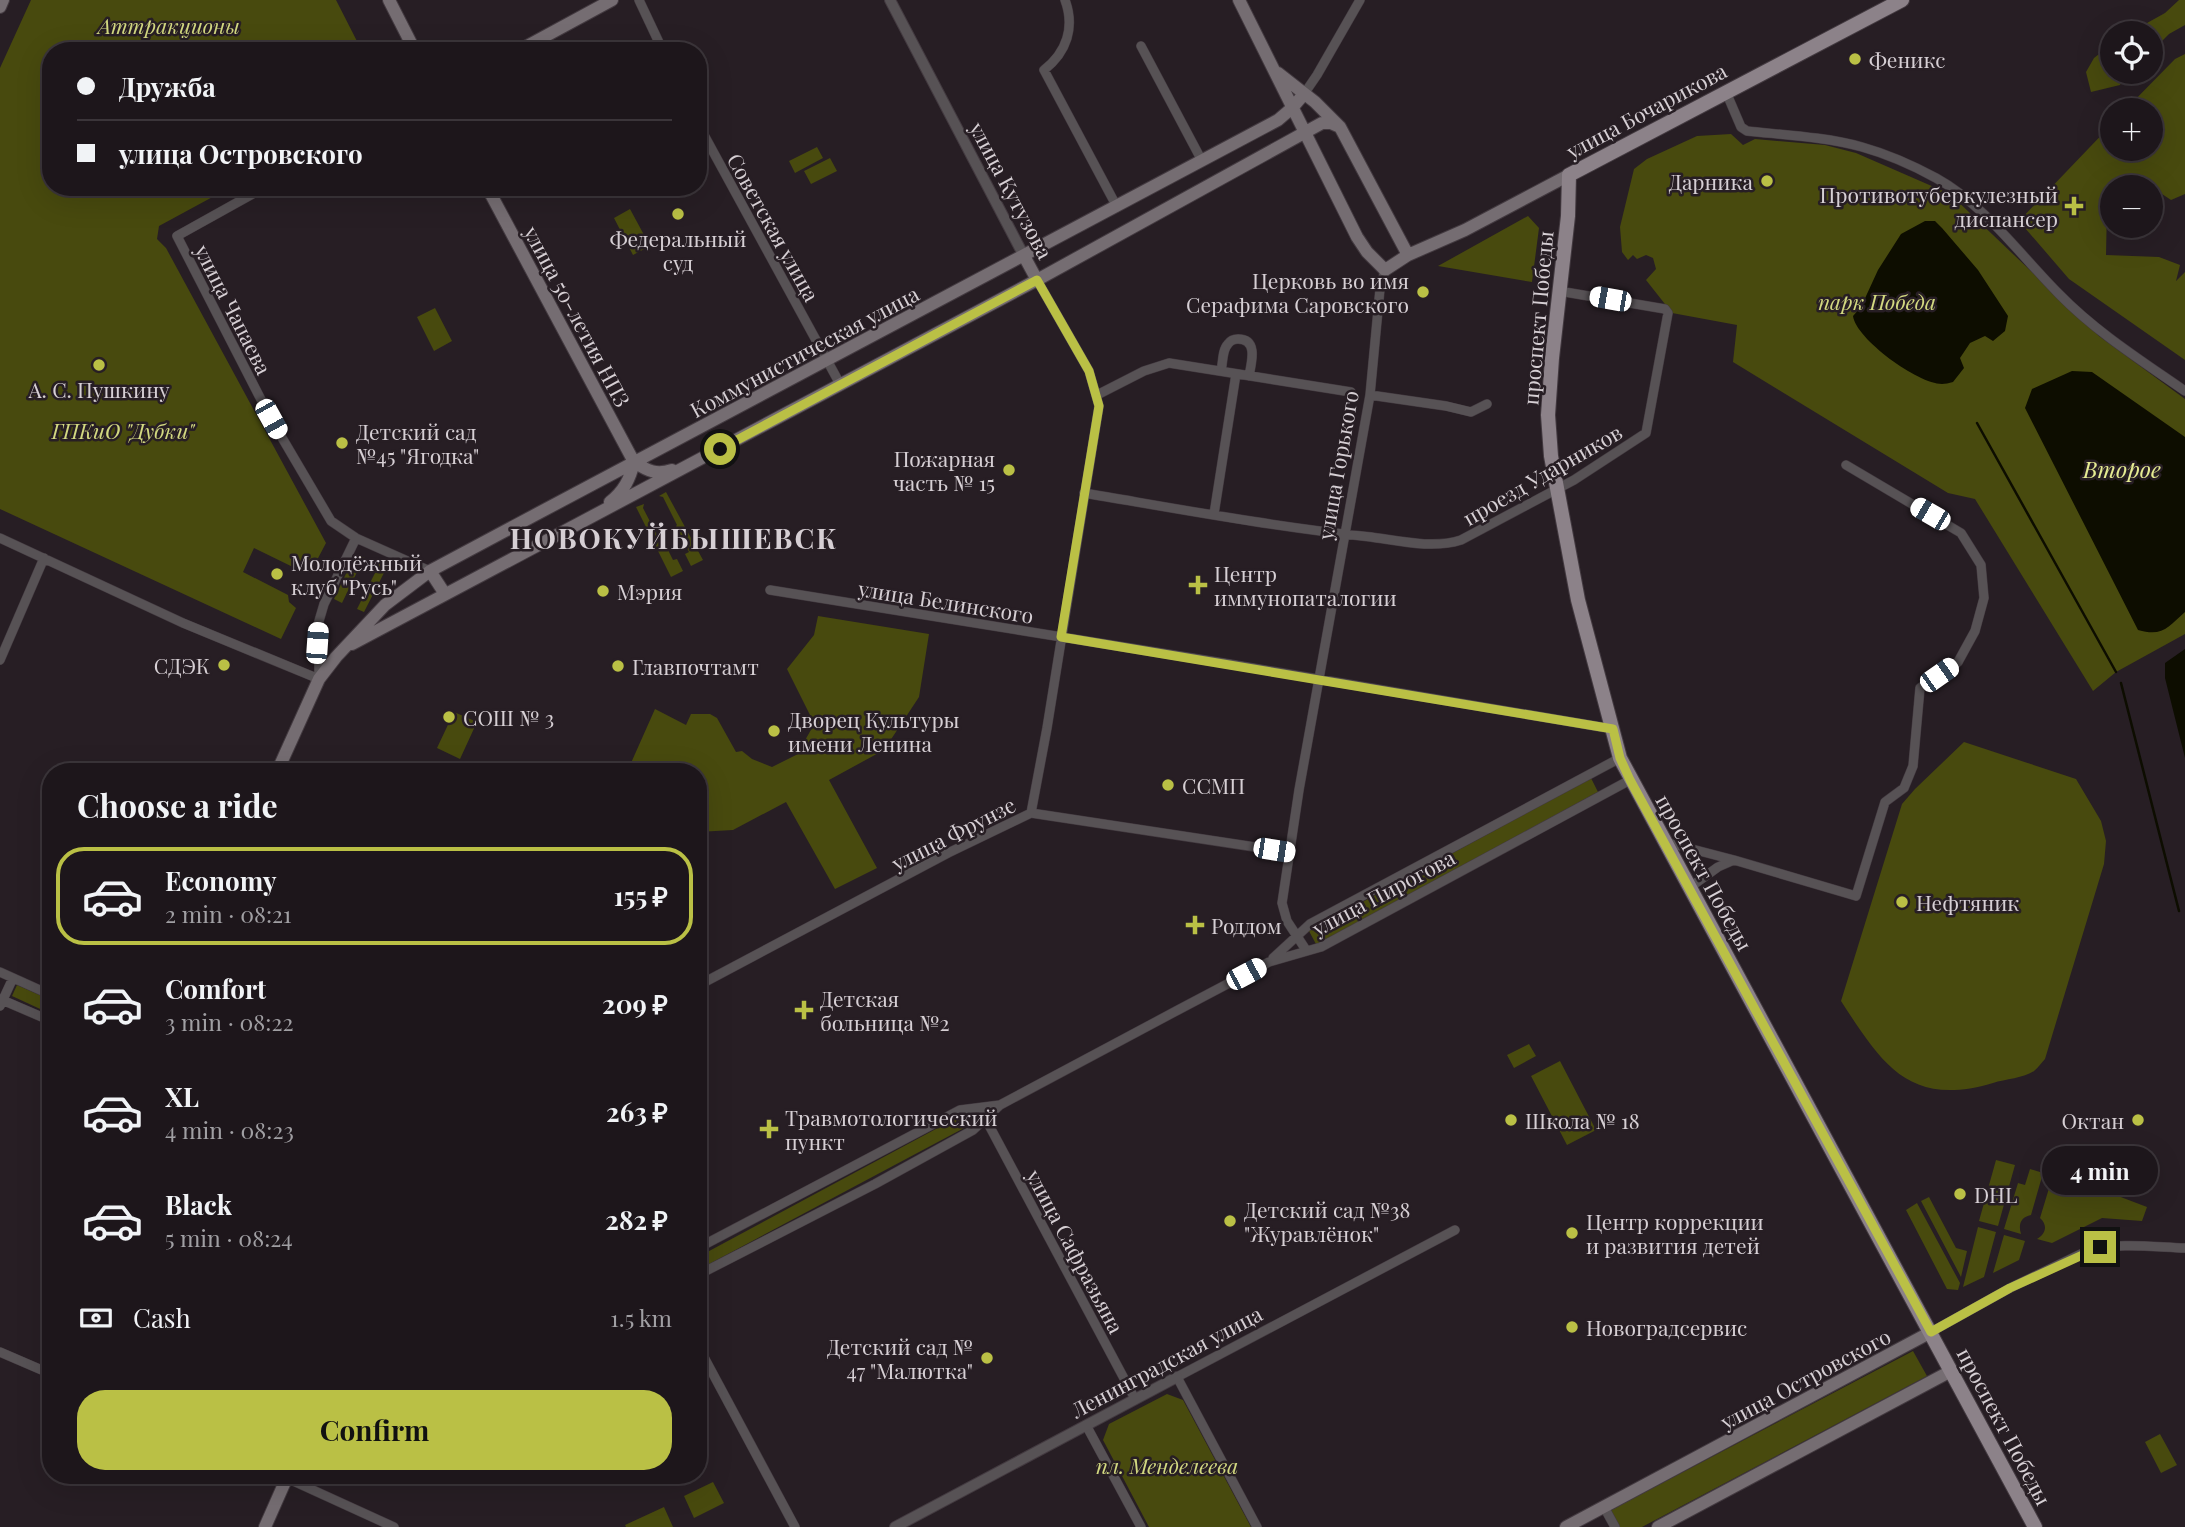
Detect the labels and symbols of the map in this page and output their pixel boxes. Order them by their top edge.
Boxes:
park label: Аттракционы [96,11,240,39]
place label: Феникс [1869,45,1945,73]
marker: Феникс [1847,51,1863,67]
street label: улица Бочарикова [1560,56,1732,165]
street label: улица Кутузова [964,116,1060,264]
street label: Советская улица [722,148,827,307]
place label: Дарника [1669,167,1754,195]
marker: Дарника [1759,173,1775,189]
place label: Противотуберкулезный диспансер [1820,180,2058,232]
marker: Противотуберкулезный диспансер [2064,196,2084,216]
marker: Федеральный суд [670,206,686,222]
street label: улица 50-летия НПЗ [518,220,637,411]
place label: Федеральный суд [610,224,746,276]
street label: проспект Победы [1515,230,1559,406]
street label: улица Чапаева [189,238,279,379]
place label: Церковь во имя Серафима Саровского [1186,266,1409,318]
street label: Коммунистическая улица [685,278,924,423]
marker: Церковь во имя Серафима Саровского [1415,284,1431,300]
car [1588,285,1633,313]
park label: парк Победa [1818,287,1936,315]
marker: А. С. Пушкину [91,357,107,373]
place label: А. С. Пушкину [27,375,170,403]
street label: улица Горького [1310,388,1364,543]
car [252,396,291,442]
park label: ГПКиО "Дубки" [51,416,196,444]
place label: Детский сад №45 "Ягодка" [356,417,479,469]
street label: проезд Ударников [1457,417,1627,531]
route start [704,433,736,465]
marker: Детский сад №45 "Ягодка" [334,435,350,451]
place label: Пожарная часть № 15 [893,444,995,496]
water label: Второе [2082,453,2161,484]
marker: Пожарная часть № 15 [1001,462,1017,478]
car [1907,494,1954,534]
district label: НОВОКУЙБЫШЕВСК [510,519,838,556]
place label: Молодёжный клуб "Русь" [291,548,422,600]
place label: Центр иммунопаталогии [1214,559,1397,611]
marker: Молодёжный клуб "Русь" [269,566,285,582]
street label: улица Белинского [855,573,1036,629]
marker: Центр иммунопаталогии [1188,575,1208,595]
place label: Мэрия [617,577,682,605]
marker: Мэрия [595,583,611,599]
car [306,621,329,665]
place label: СДЭК [154,651,210,679]
place label: Главпочтамт [632,652,759,680]
car [1916,654,1963,696]
marker: СДЭК [216,657,232,673]
marker: Главпочтамт [610,658,626,674]
place label: СОШ № 3 [463,703,554,731]
place label: Дворец Культуры имени Ленина [788,705,960,757]
marker: СОШ № 3 [441,709,457,725]
marker: Дворец Культуры имени Ленина [766,723,782,739]
place label: ССМП [1182,771,1245,799]
marker: ССМП [1160,777,1176,793]
street label: проспект Победы [1650,789,1760,955]
street label: улица Фрунзе [885,790,1020,877]
car [1252,836,1297,864]
street label: улица Пирогова [1306,842,1460,942]
place label: Нефтяник [1916,888,2019,916]
marker: Нефтяник [1894,894,1910,910]
place label: Роддом [1211,911,1282,939]
marker: Роддом [1185,915,1205,935]
car [1223,955,1270,993]
place label: Детская больница №2 [820,984,950,1036]
marker: Детская больница №2 [794,1000,814,1020]
place label: Травмотологический пункт [785,1103,998,1155]
place label: Школа № 18 [1525,1106,1640,1134]
place label: Октан [2062,1106,2124,1134]
marker: Школа № 18 [1503,1112,1519,1128]
marker: Октан [2130,1112,2146,1128]
marker: Травмотологический пункт [759,1119,779,1139]
callout: 4 min [2042,1146,2158,1194]
street label: улица Сафразьяна [1021,1163,1131,1338]
place label: DHL [1974,1180,2017,1208]
marker: DHL [1952,1186,1968,1202]
place label: Детский сад №38 "Журавлёнок" [1244,1195,1410,1247]
place label: Центр коррекции и развития детей [1586,1207,1764,1259]
marker: Детский сад №38 "Журавлёнок" [1222,1213,1238,1229]
marker: Центр коррекции и развития детей [1564,1225,1580,1241]
route end [2084,1231,2116,1263]
street label: Ленинградская улица [1065,1298,1267,1424]
place label: Новоградсервис [1586,1313,1747,1341]
marker: Новоградсервис [1564,1319,1580,1335]
street label: улица Островского [1714,1321,1895,1435]
place label: Детский сад № 47 "Малютка" [827,1332,973,1384]
street label: проспект Победы [1952,1342,2058,1510]
marker: Детский сад № 47 "Малютка" [979,1350,995,1366]
park label: пл. Менделеева [1096,1451,1238,1479]

